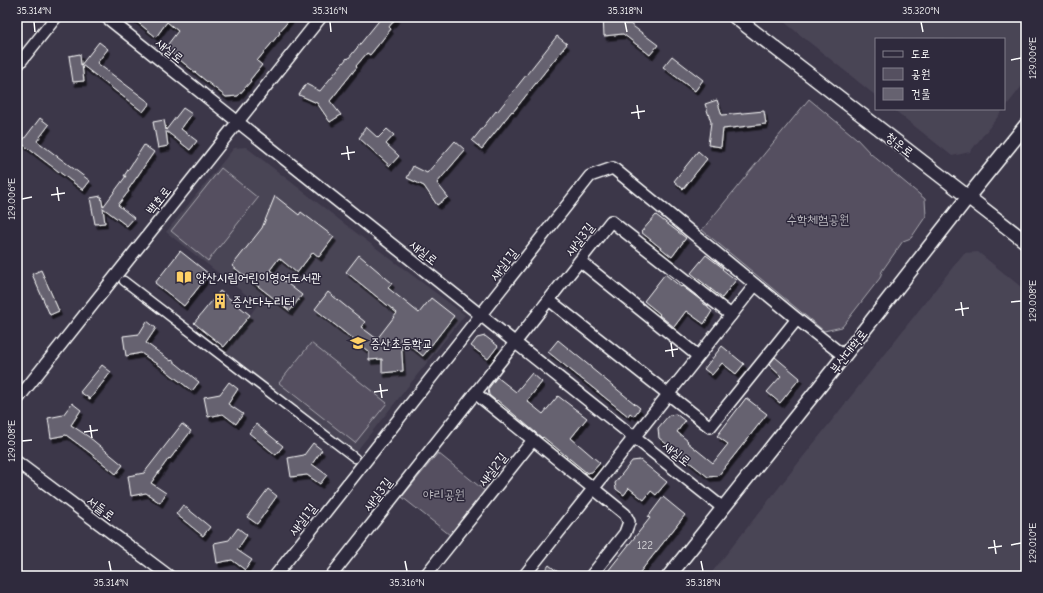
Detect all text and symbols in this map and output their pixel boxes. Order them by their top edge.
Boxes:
text: 35.314°N [17,5,51,17]
text: 35.316°N [312,5,348,17]
text: 35.318°N [607,5,643,17]
text: 35.320°N [902,5,940,17]
street label: 새실로 [153,35,187,66]
text: 129.006°E [1027,37,1039,79]
legend [875,38,1005,110]
text: 도로 [911,47,930,61]
text: 공원 [911,67,930,81]
text: 건물 [911,87,931,101]
street label: 청운로 [883,129,917,160]
text: 129.006°E [6,178,18,220]
street label: 백호로 [143,183,174,217]
park label: 수학체험공원 [787,212,849,227]
street label: 새실3길 [562,220,597,259]
street label: 새실로 [407,237,441,268]
street label: 새실1길 [486,245,521,283]
library icon: 양산시립어린이영어도서관 [175,268,193,286]
place label: 양산시립어린이영어도서관 [196,270,322,285]
text: 129.008°E [1027,280,1039,322]
building icon: 증산다누리터 [211,292,229,310]
place label: 증산다누리터 [232,294,295,309]
street label: 부산대학로 [826,326,870,377]
school or university icon: 증산초등학교 [349,334,367,352]
place label: 증산초등학교 [370,336,433,351]
text: 129.008°E [6,420,18,462]
street label: 새실로 [660,438,694,469]
street label: 새실2길 [475,450,510,489]
street label: 새실3길 [360,475,395,514]
park label: 야리공원 [423,487,465,502]
street label: 서들로 [84,493,118,524]
street label: 새실1길 [285,500,320,538]
text: 129.010°E [1027,523,1039,563]
house number: 122 [637,539,653,552]
text: 35.314°N [94,577,128,589]
text: 35.316°N [389,577,425,589]
text: 35.318°N [685,577,721,589]

